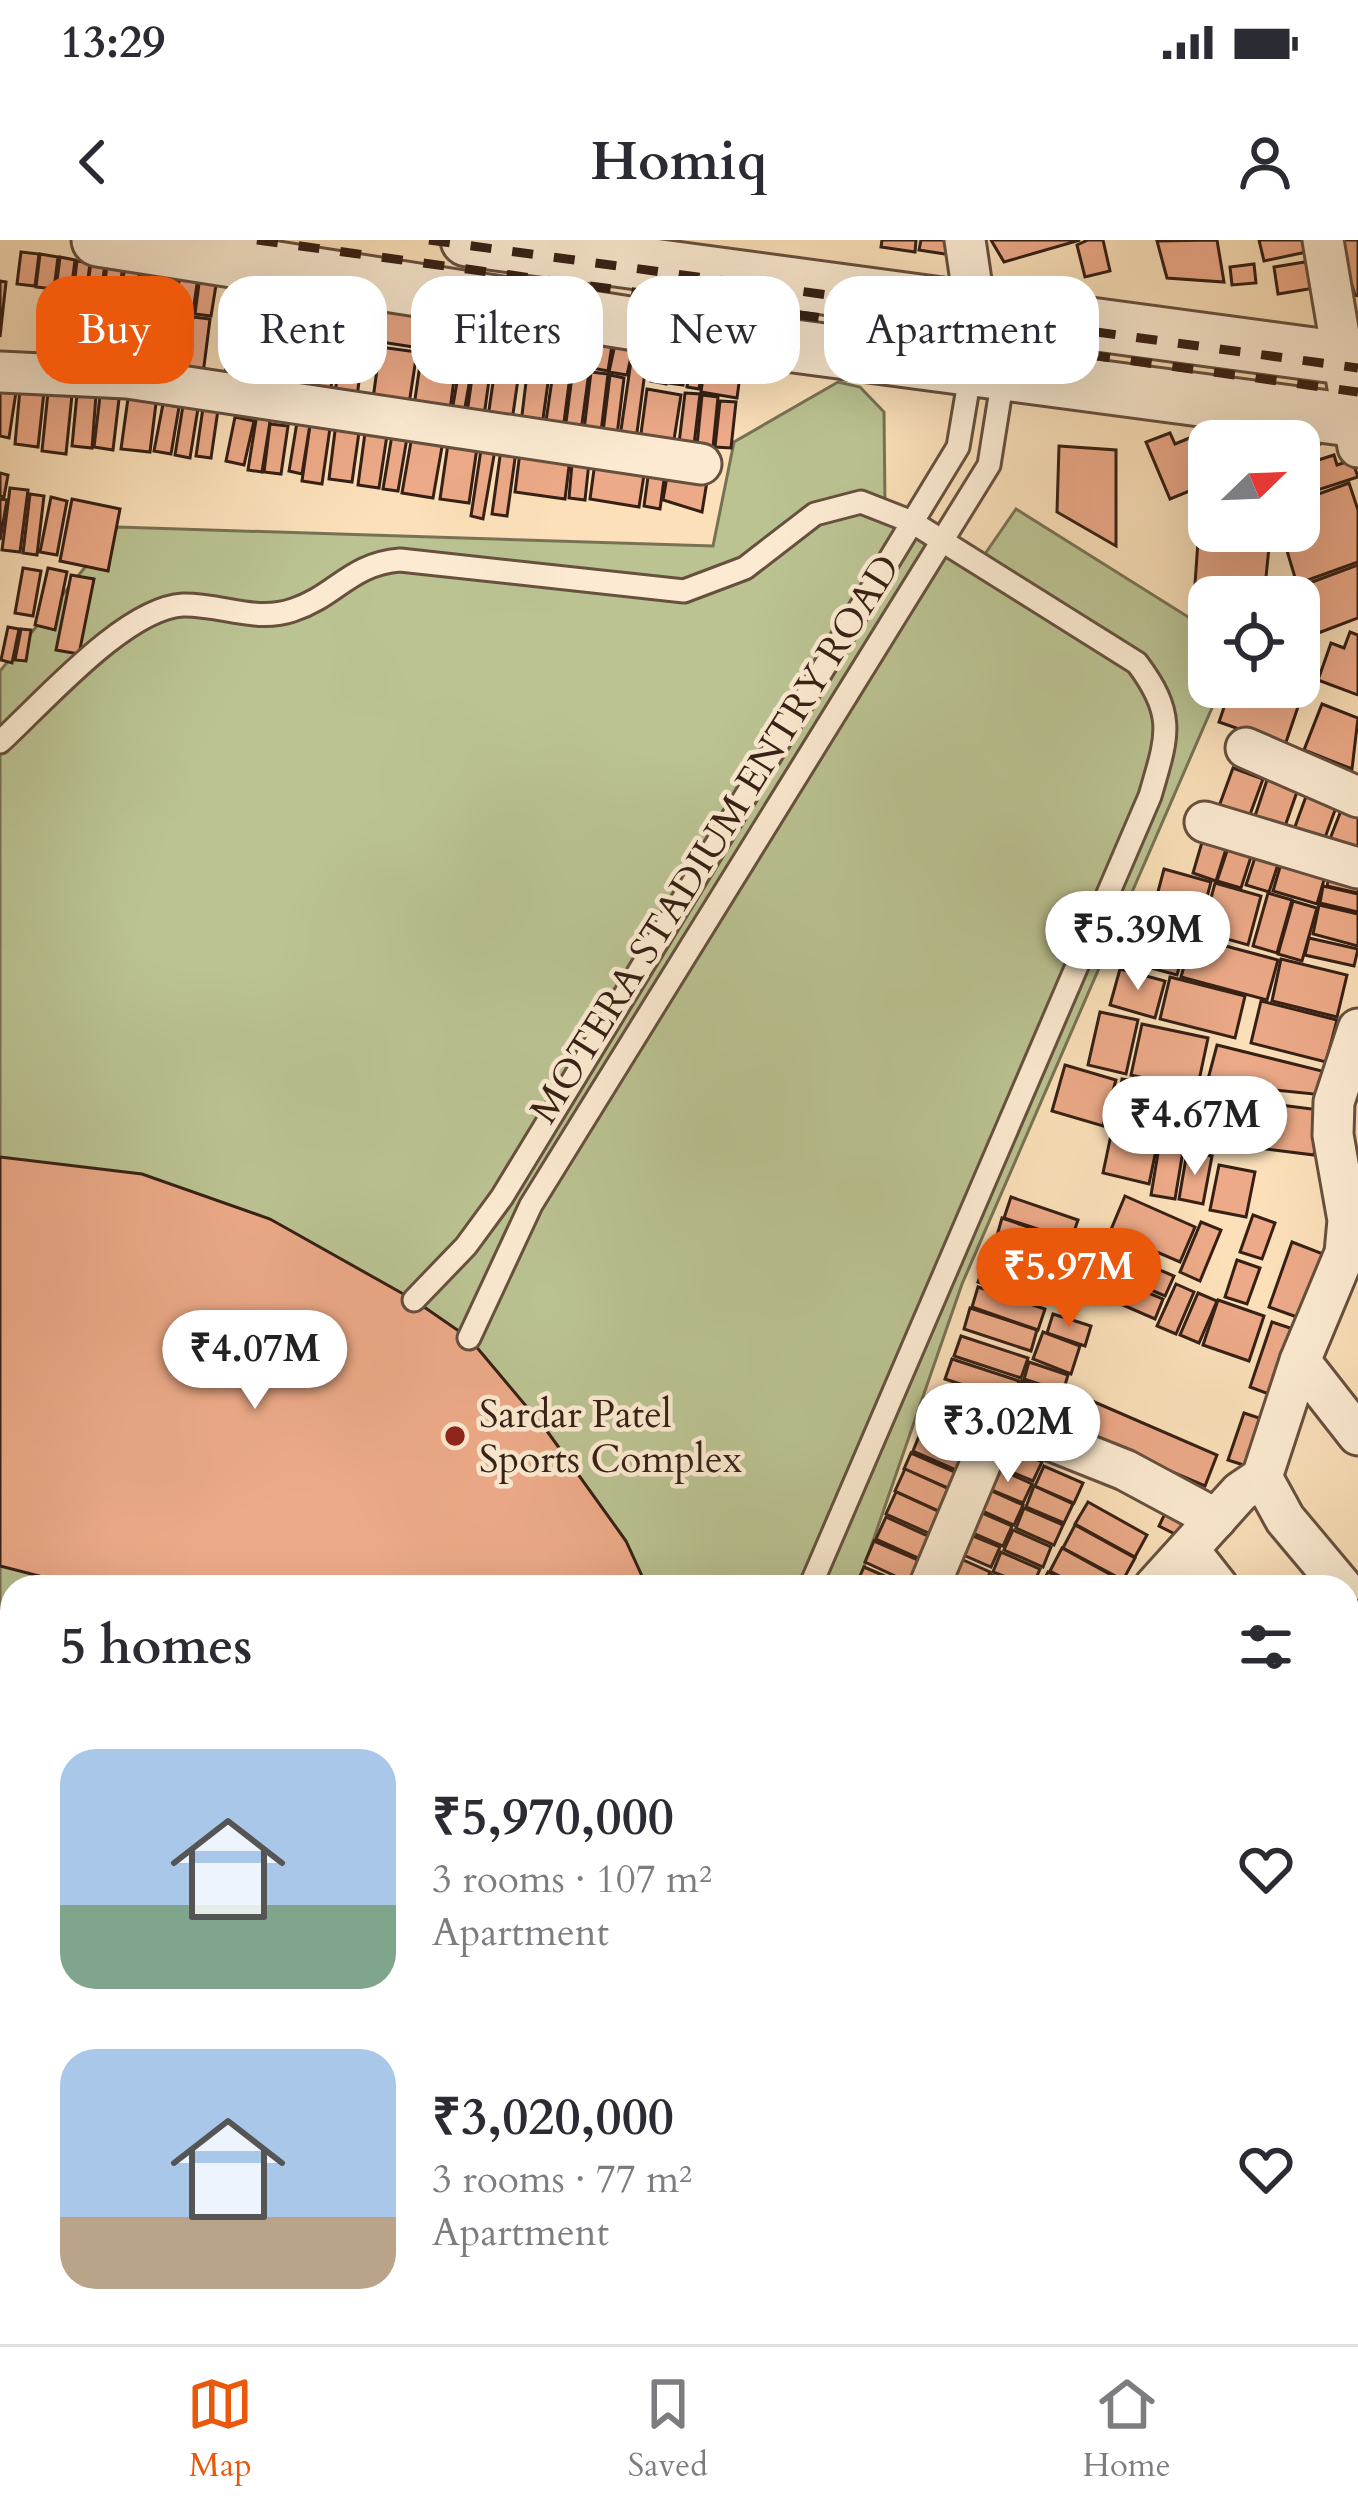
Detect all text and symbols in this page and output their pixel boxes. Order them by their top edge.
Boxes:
text: 13:29 [60,12,165,73]
text: Homiq [591,126,767,199]
icon: back [60,129,126,195]
icon: person [1232,129,1298,195]
chip: Buy [36,276,194,384]
chip: Rent [218,276,387,384]
chip: Filters [411,276,603,384]
chip: New [627,276,800,384]
chip: Apartment [824,276,1099,384]
north arrow [1188,420,1320,552]
map controls [1188,420,1320,708]
street label: MOTERA STADIUM ENTRY ROAD [517,545,913,1133]
button: locate [1188,576,1320,708]
pin: ₹5.39M [1040,891,1236,993]
text: ₹5.39M [1072,903,1204,956]
pin: ₹4.67M [1097,1076,1293,1178]
text: ₹4.67M [1129,1088,1261,1141]
pin: ₹5.97M [971,1228,1167,1330]
text: ₹5.97M [1003,1240,1135,1293]
pin: ₹4.07M [157,1310,353,1412]
text: ₹4.07M [189,1322,321,1375]
pin: ₹3.02M [910,1383,1106,1485]
place label: Sardar Patel Sports Complex [479,1388,742,1486]
text: ₹3.02M [942,1395,1074,1448]
marker: Sardar Patel Sports Complex [442,1423,468,1449]
text: 5 homes [60,1612,252,1682]
icon: filters [1233,1614,1299,1680]
text: ₹5,970,000 [432,1783,674,1853]
icon: home [156,1797,300,1941]
icon: heart [1233,1836,1299,1902]
text: 3 rooms · 107 m² [432,1853,712,1906]
text: Apartment [432,1906,609,1959]
text: ₹3,020,000 [432,2083,674,2153]
icon: home [156,2097,300,2241]
icon: heart [1233,2136,1299,2202]
text: 3 rooms · 77 m² [432,2153,692,2206]
text: Apartment [432,2206,609,2259]
tab: Map [187,2371,253,2488]
tab: Saved [628,2371,708,2488]
tab: Home [1082,2371,1171,2488]

